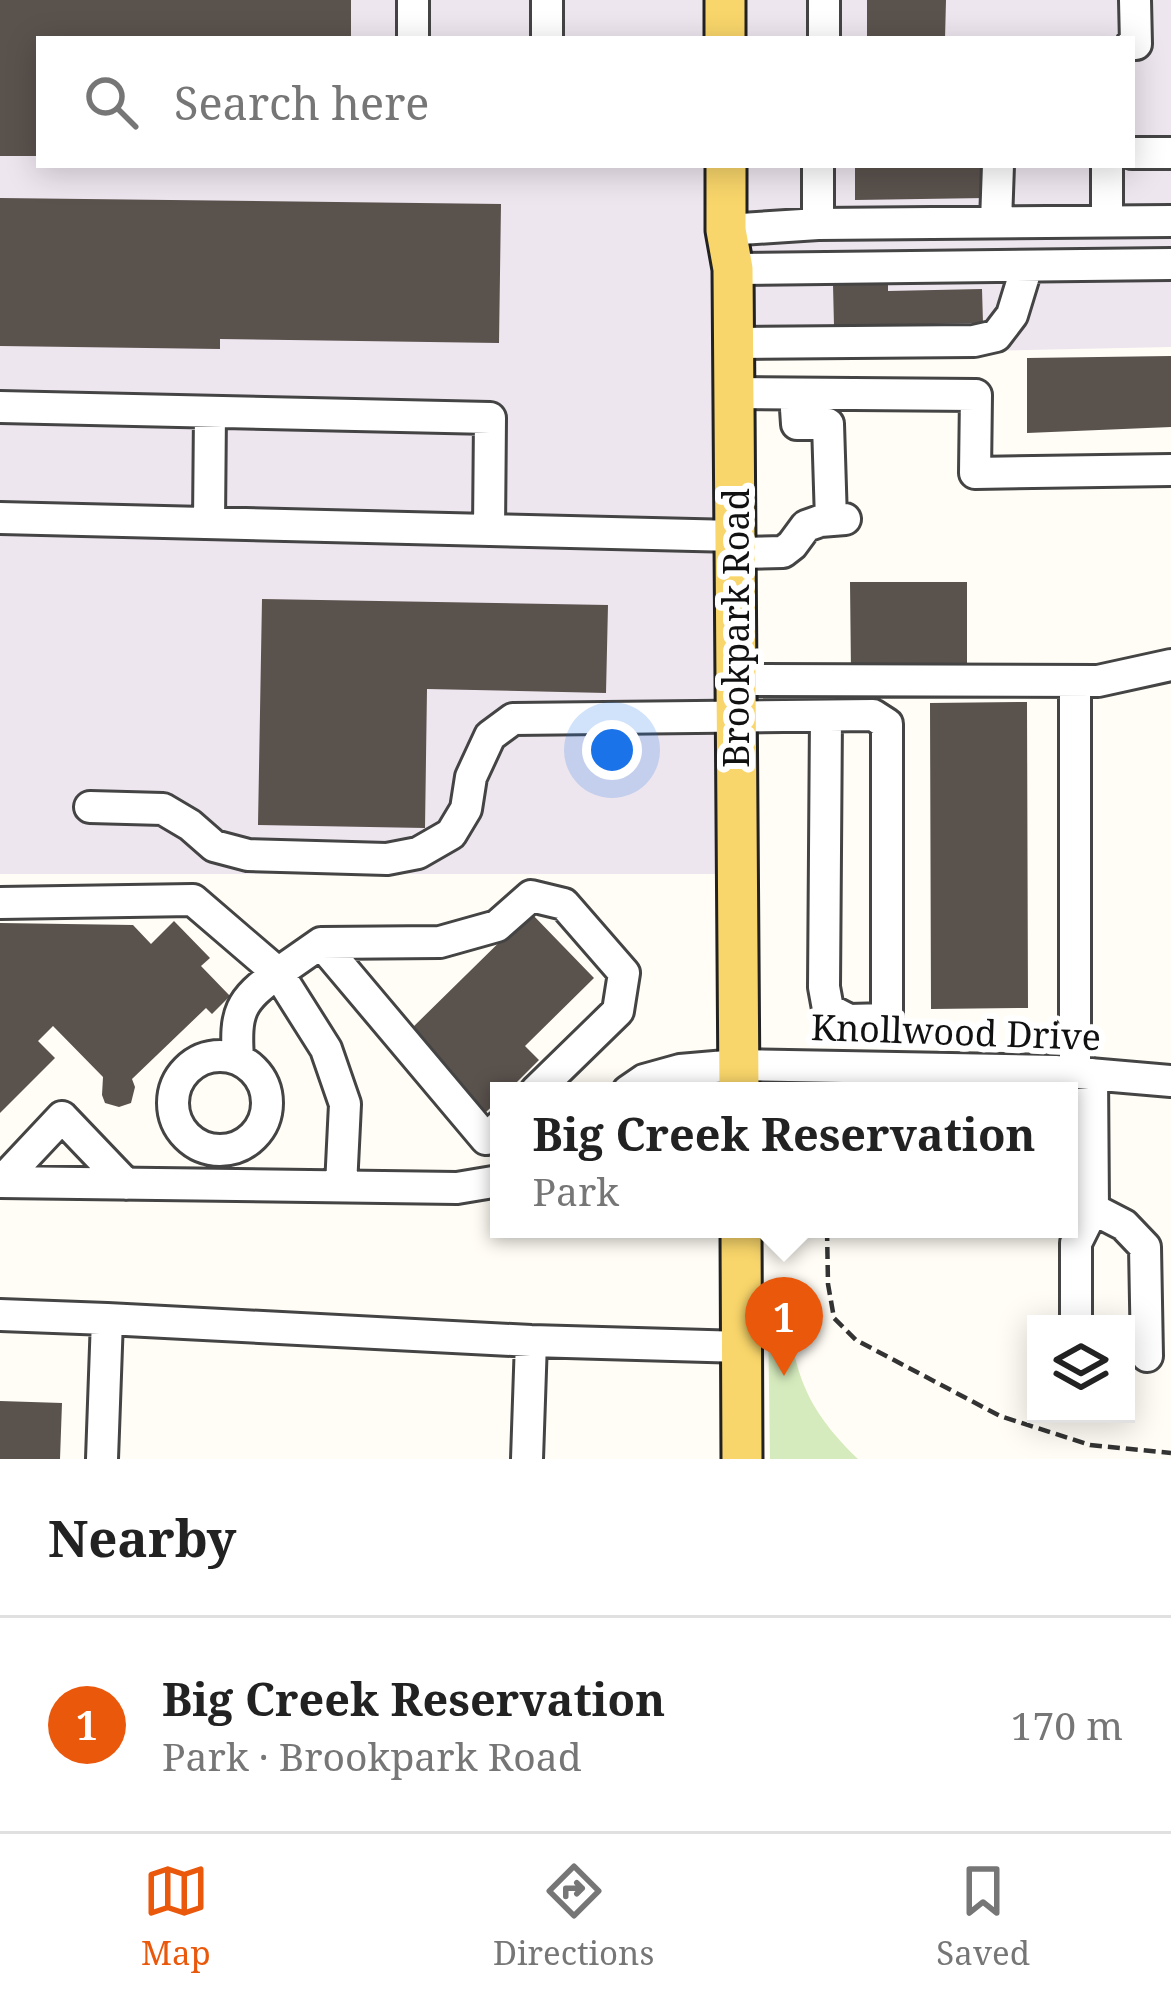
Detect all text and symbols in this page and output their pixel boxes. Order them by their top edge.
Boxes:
search box [36,36,1135,168]
icon: search [78,69,144,135]
text: Search here [174,72,429,133]
street label: Brookpark Road [711,488,760,768]
your location [582,720,642,780]
street label: Knollwood Drive [810,1002,1102,1061]
popup [490,1082,1078,1238]
text: Big Creek Reservation [532,1103,1036,1164]
text: Park [532,1164,619,1217]
pin: 1 [745,1277,823,1376]
map controls [1027,1315,1135,1423]
button: layers [1027,1315,1135,1423]
text: Nearby [48,1502,236,1572]
text: Big Creek Reservation [162,1668,665,1729]
text: 1 [76,1698,98,1751]
text: 170 m [1011,1698,1123,1751]
text: Park · Brookpark Road [162,1729,582,1782]
tab: Map [141,1858,211,1975]
tab: Directions [493,1858,654,1975]
tab: Saved [936,1858,1030,1975]

